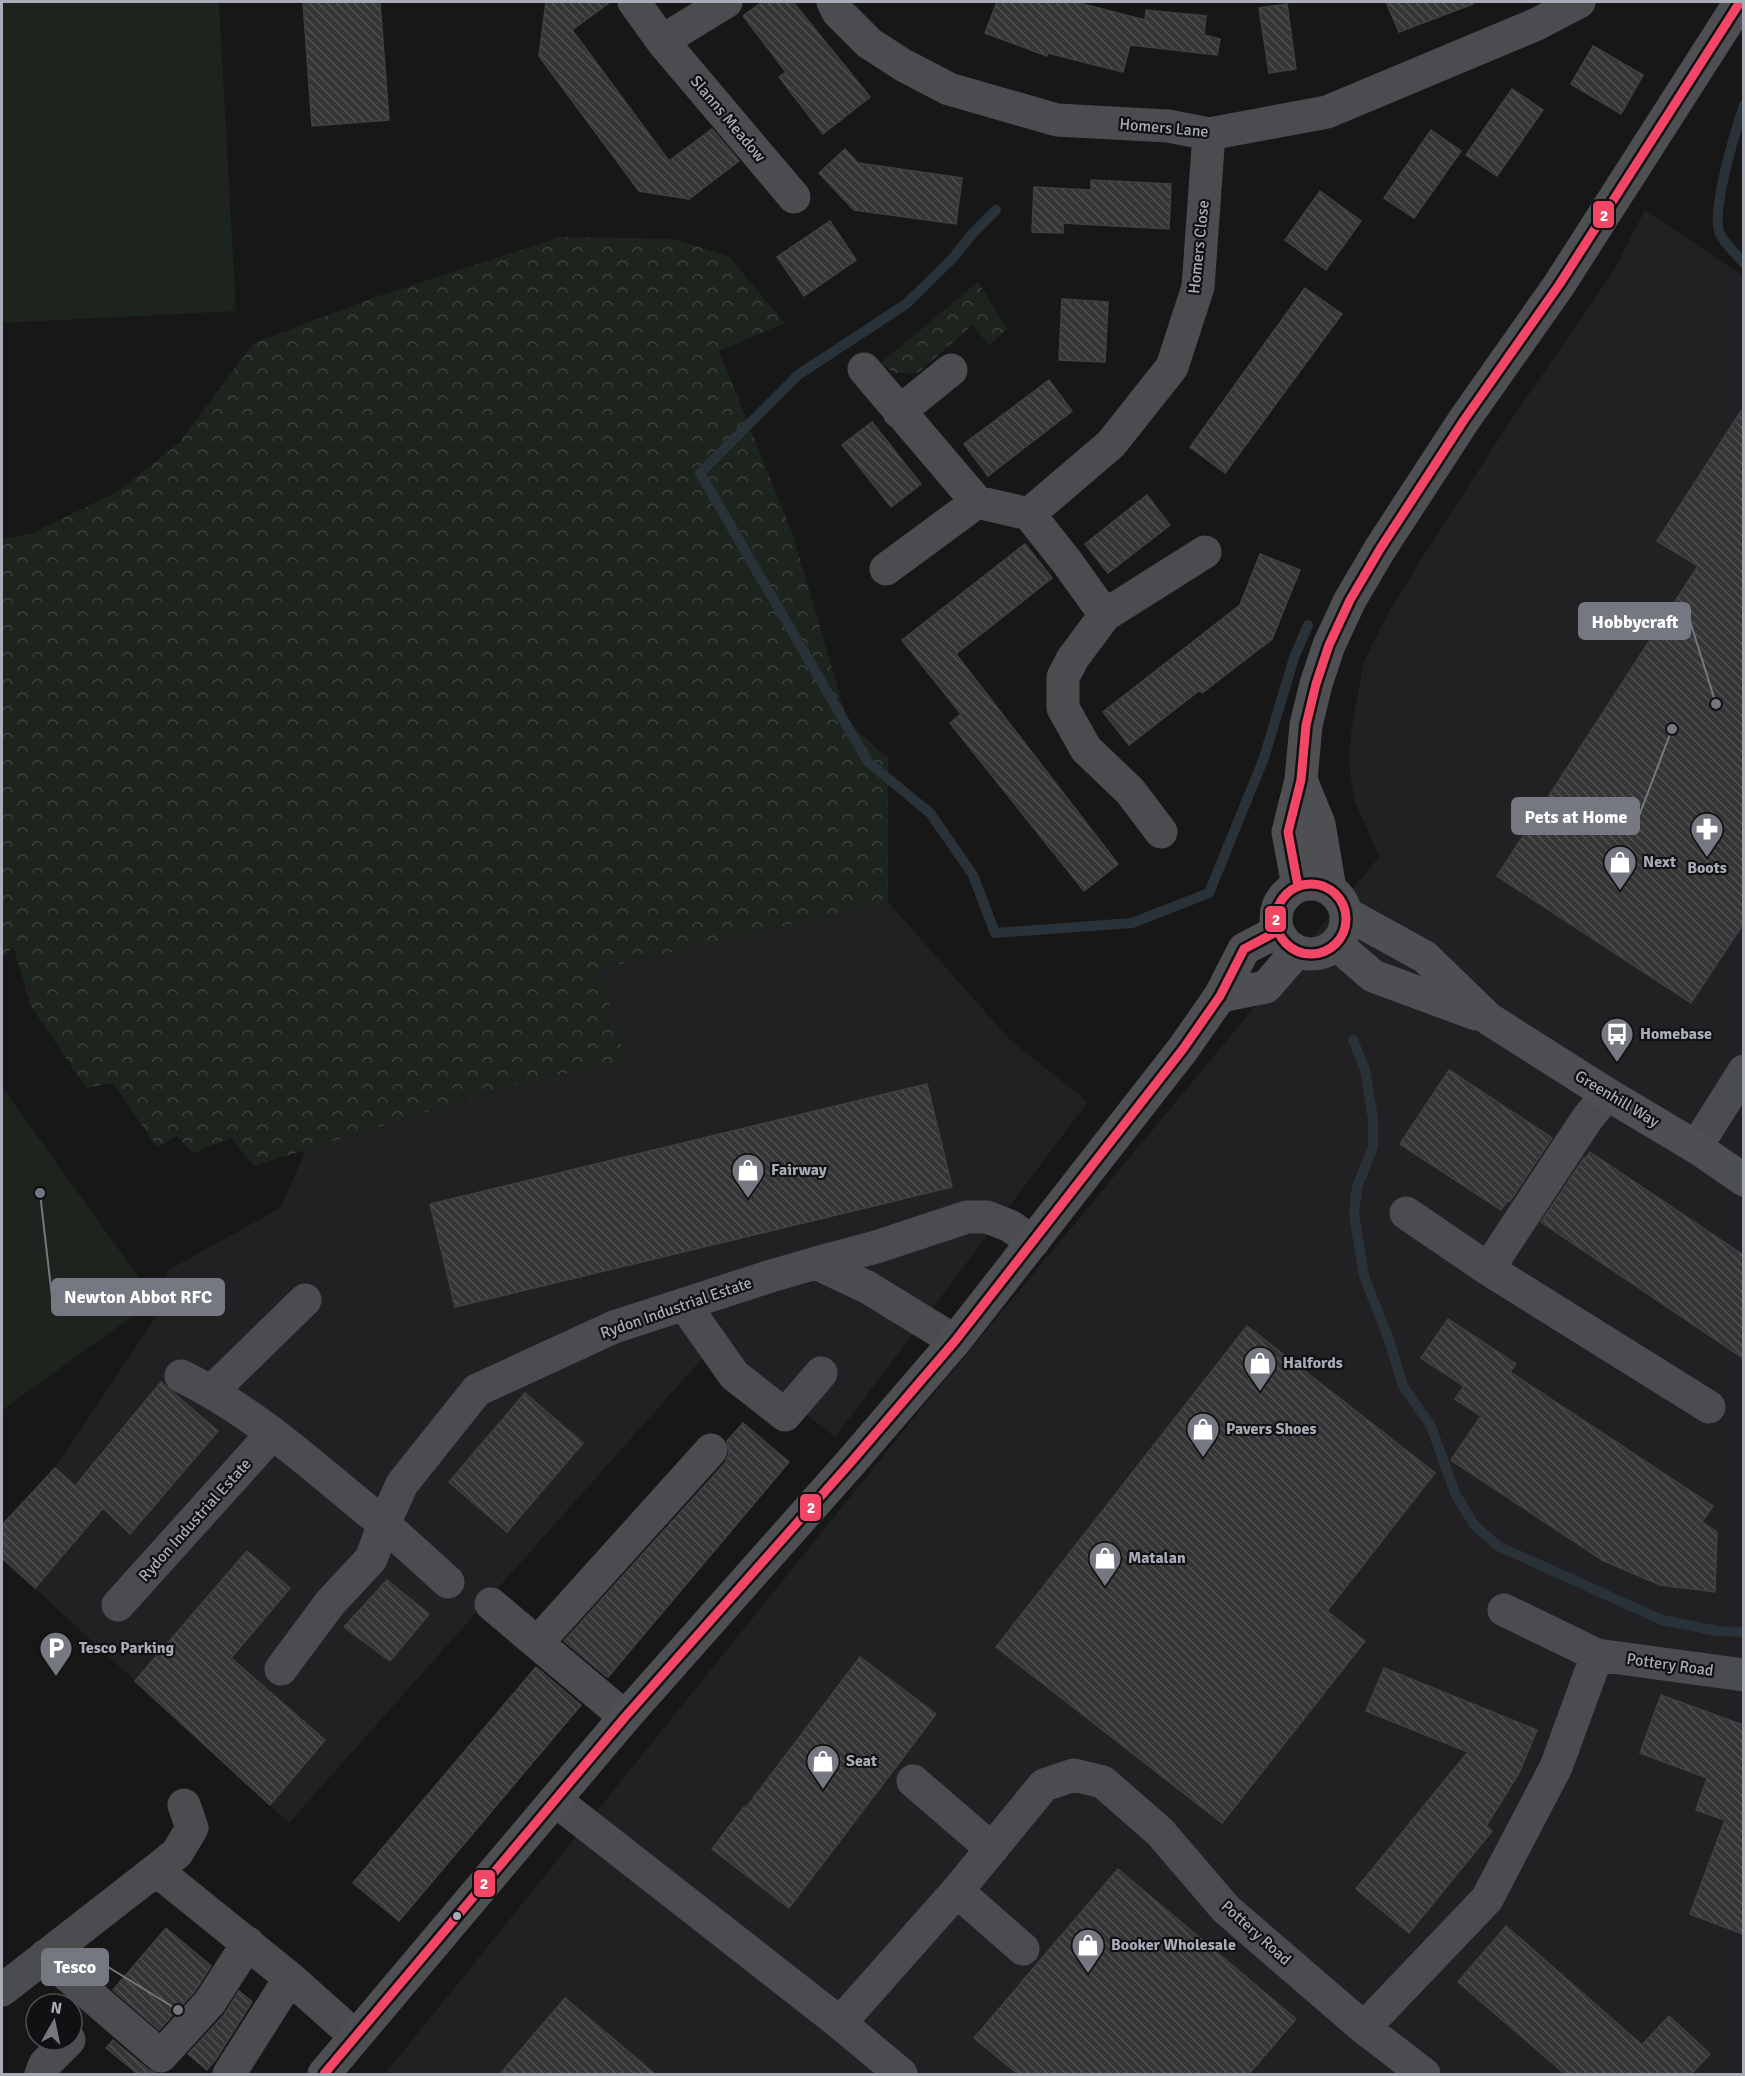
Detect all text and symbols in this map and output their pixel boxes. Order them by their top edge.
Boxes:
street label: Slanns Meadow [686,72,770,167]
street label: Homers Lane [1119,114,1209,142]
street label: Homers Close [1184,199,1214,295]
line badge: 2 [1592,200,1615,229]
text: 2 [1600,206,1608,226]
callout: Hobbycraft [1579,603,1690,639]
text: Hobbycraft [1592,611,1679,633]
callout: Pets at Home [1512,798,1639,834]
text: Pets at Home [1525,806,1627,828]
pharmacy icon: Boots [1689,811,1725,858]
shop icon: Next [1602,844,1638,891]
place label: Next [1643,852,1676,872]
place label: Boots [1687,858,1727,878]
line badge: 2 [1264,905,1287,933]
text: 2 [1272,910,1280,930]
bus stop icon: Homebase [1599,1016,1635,1063]
place label: Homebase [1640,1024,1712,1044]
street label: Greenhill Way [1571,1066,1663,1132]
shop icon: Fairway [730,1152,766,1199]
place label: Fairway [771,1160,827,1180]
street label: Rydon Industrial Estate [598,1273,754,1343]
callout: Newton Abbot RFC [52,1279,224,1315]
text: Newton Abbot RFC [64,1286,212,1308]
shop icon: Halfords [1242,1345,1278,1392]
place label: Halfords [1283,1353,1343,1373]
shop icon: Pavers Shoes [1185,1411,1221,1458]
place label: Pavers Shoes [1226,1419,1316,1439]
street label: Rydon Industrial Estate [134,1454,256,1586]
line badge: 2 [799,1493,822,1522]
text: 2 [807,1498,815,1518]
shop icon: Matalan [1087,1540,1123,1587]
place label: Matalan [1128,1548,1186,1568]
parking icon: Tesco Parking [38,1630,74,1677]
place label: Tesco Parking [79,1638,175,1658]
street label: Pottery Road [1625,1649,1715,1681]
shop icon: Seat [805,1743,841,1790]
place label: Seat [846,1751,877,1771]
line badge: 2 [473,1869,496,1898]
text: 2 [480,1874,488,1894]
street label: Pottery Road [1217,1896,1295,1970]
unlabelled marker [451,1910,463,1922]
shop icon: Booker Wholesale [1070,1927,1106,1974]
place label: Booker Wholesale [1111,1935,1236,1955]
callout: Tesco [42,1949,108,1985]
text: Tesco [54,1956,96,1978]
north arrow [24,1992,84,2052]
text: N [49,1997,63,2019]

